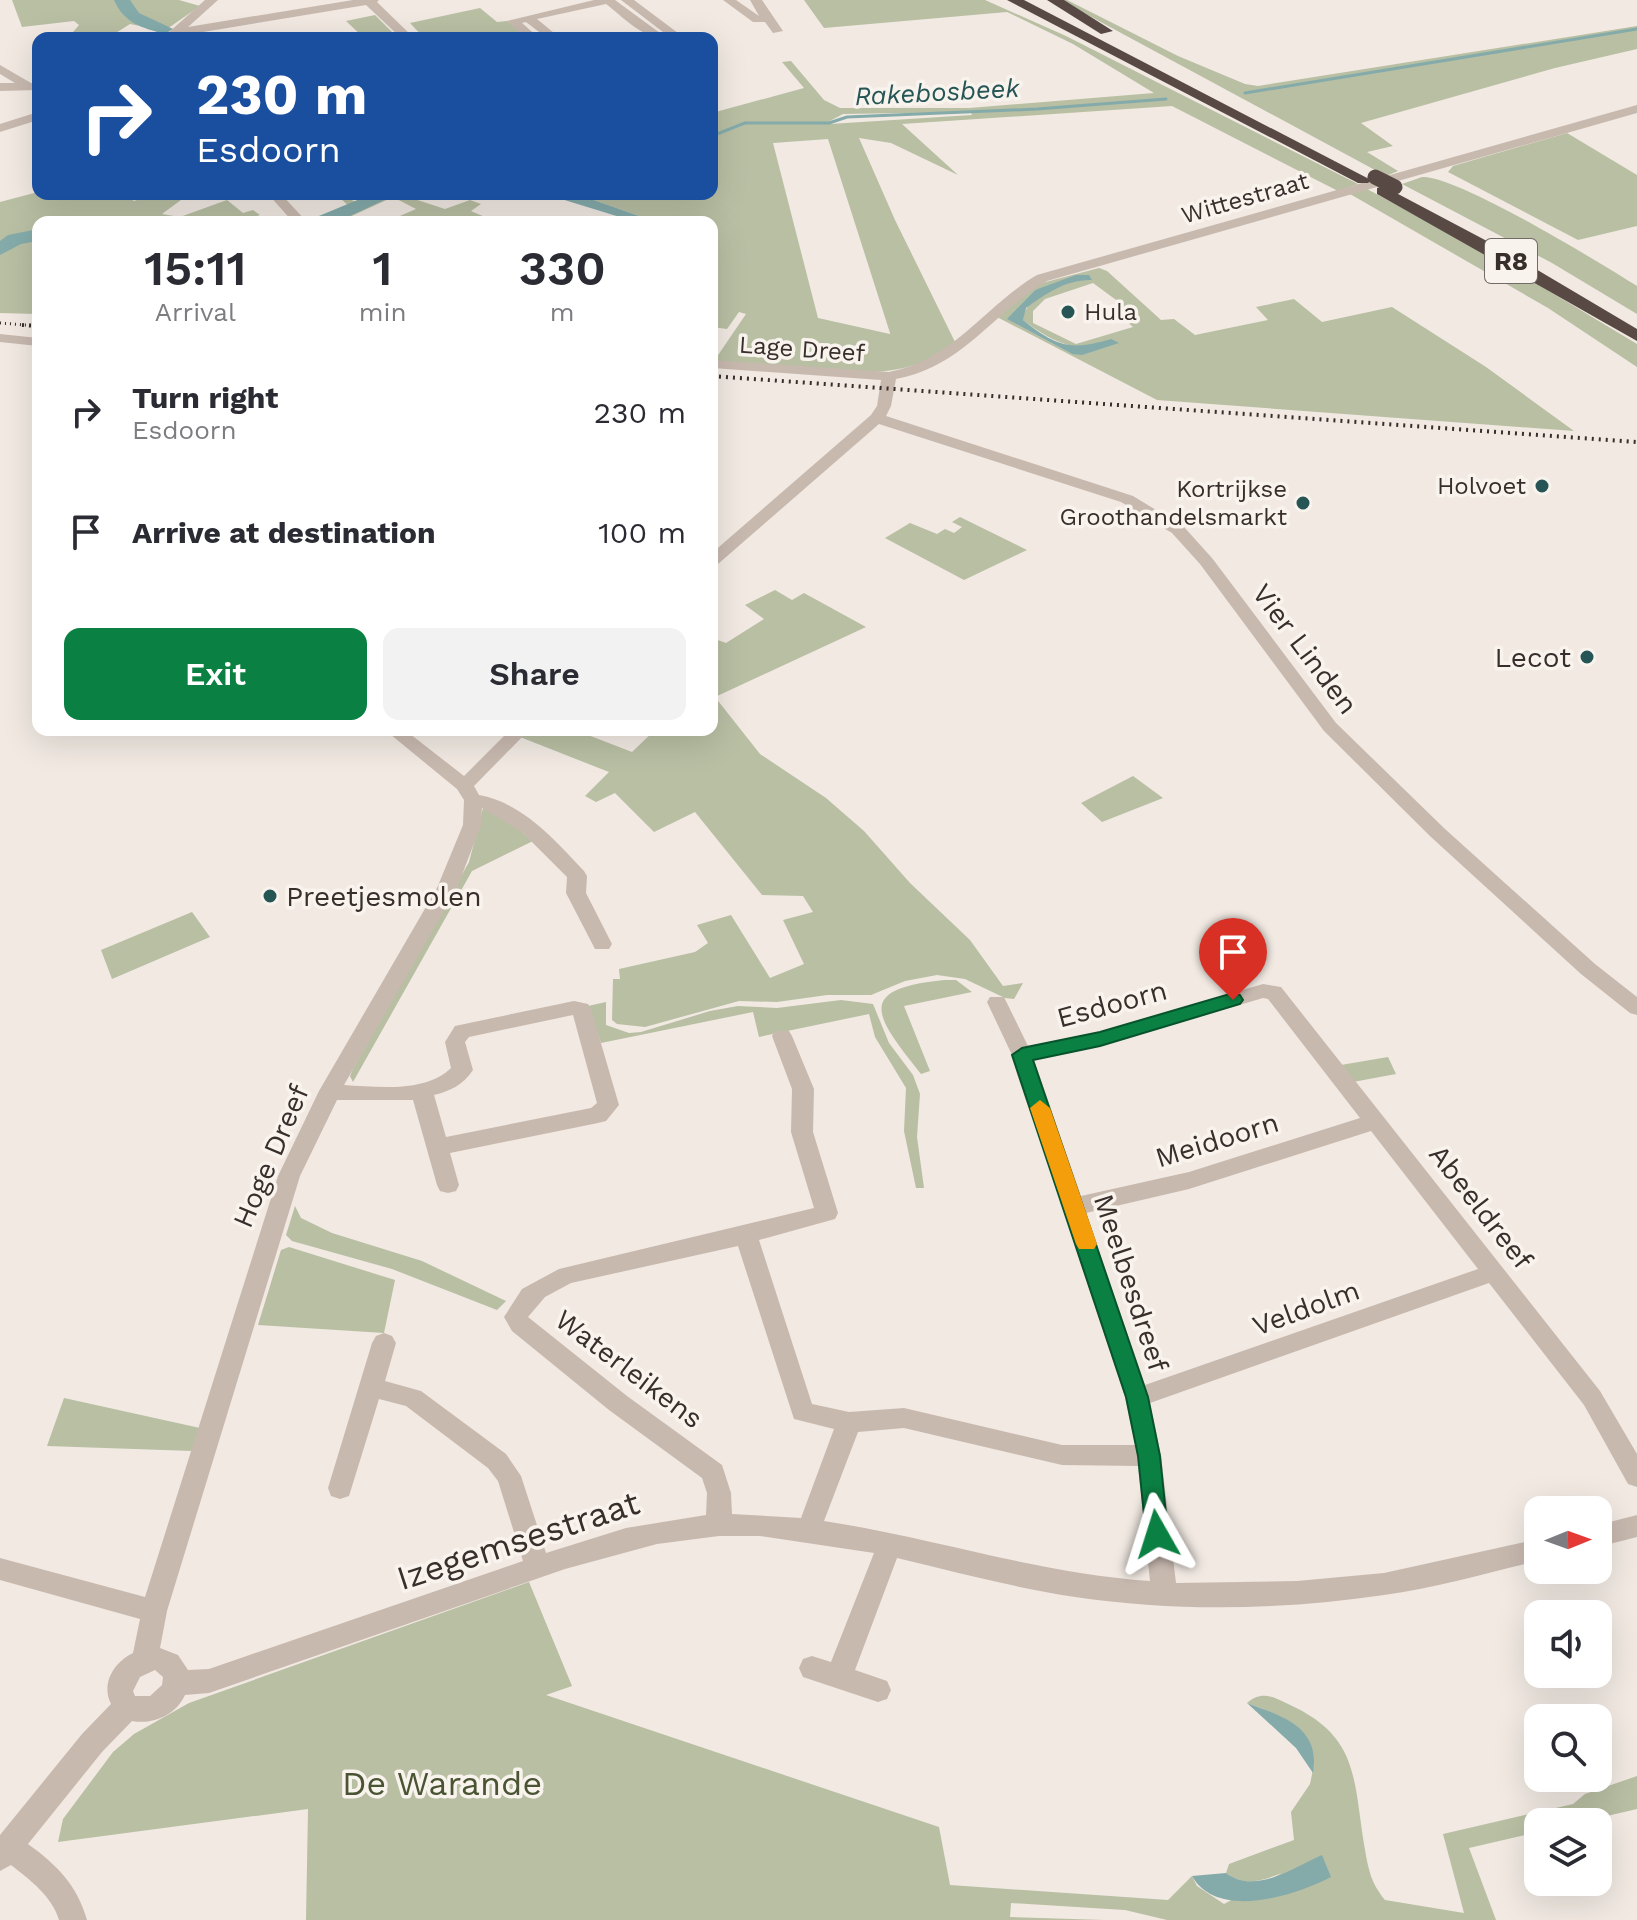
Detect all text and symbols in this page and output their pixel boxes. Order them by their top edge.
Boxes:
text: 230 m [196,62,367,128]
icon: right [64,64,168,168]
water label: Rakebosbeek [854,73,1021,111]
text: Esdoorn [196,129,341,171]
street label: Wittestraat [1178,167,1312,229]
road number: R8 [1485,239,1537,283]
text: 15:11 [144,240,246,297]
text: 1 [373,240,393,297]
text: 330 [519,240,606,297]
text: Arrival [155,297,236,327]
text: min [359,297,406,327]
text: m [550,297,575,327]
place label: Hula [1084,298,1137,326]
marker: Hula [1059,303,1077,321]
street label: Lage Dreef [738,331,867,367]
text: Turn right [132,380,278,415]
icon: right [64,390,108,434]
text: 230 m [594,395,686,430]
text: Esdoorn [132,415,237,445]
place label: Holvoet [1437,472,1526,500]
place label: Kortrijkse Groothandelsmarkt [1059,475,1287,531]
marker: Holvoet [1533,477,1551,495]
marker: Kortrijkse Groothandelsmarkt [1294,494,1312,512]
icon: arrive [64,510,108,554]
text: Arrive at destination [132,515,436,550]
text: 100 m [598,515,686,550]
street label: Vier Linden [1245,577,1365,721]
button: Exit [64,628,367,720]
button: Share [383,628,686,720]
place label: Lecot [1495,641,1571,674]
marker: Lecot [1578,648,1596,666]
place label: Preetjesmolen [286,880,482,913]
marker: Preetjesmolen [261,887,279,905]
pin [1199,918,1267,1000]
icon: arrive [1211,930,1255,974]
street label: Esdoorn [1053,973,1171,1035]
street label: Hoge Dreef [226,1080,316,1232]
street label: Meidoorn [1151,1106,1283,1174]
street label: Abeeldreef [1422,1138,1540,1276]
street label: Meelbesdreef [1087,1190,1175,1376]
street label: Veldolm [1248,1273,1364,1343]
street label: Waterleikens [549,1303,709,1435]
street label: Izegemsestraat [392,1482,644,1598]
position arrow [1115,1492,1199,1576]
north arrow [1524,1496,1612,1584]
map controls [1524,1496,1612,1896]
button: sound [1524,1600,1612,1688]
button: search [1524,1704,1612,1792]
park label: De Warande [342,1763,542,1803]
button: layers [1524,1808,1612,1896]

